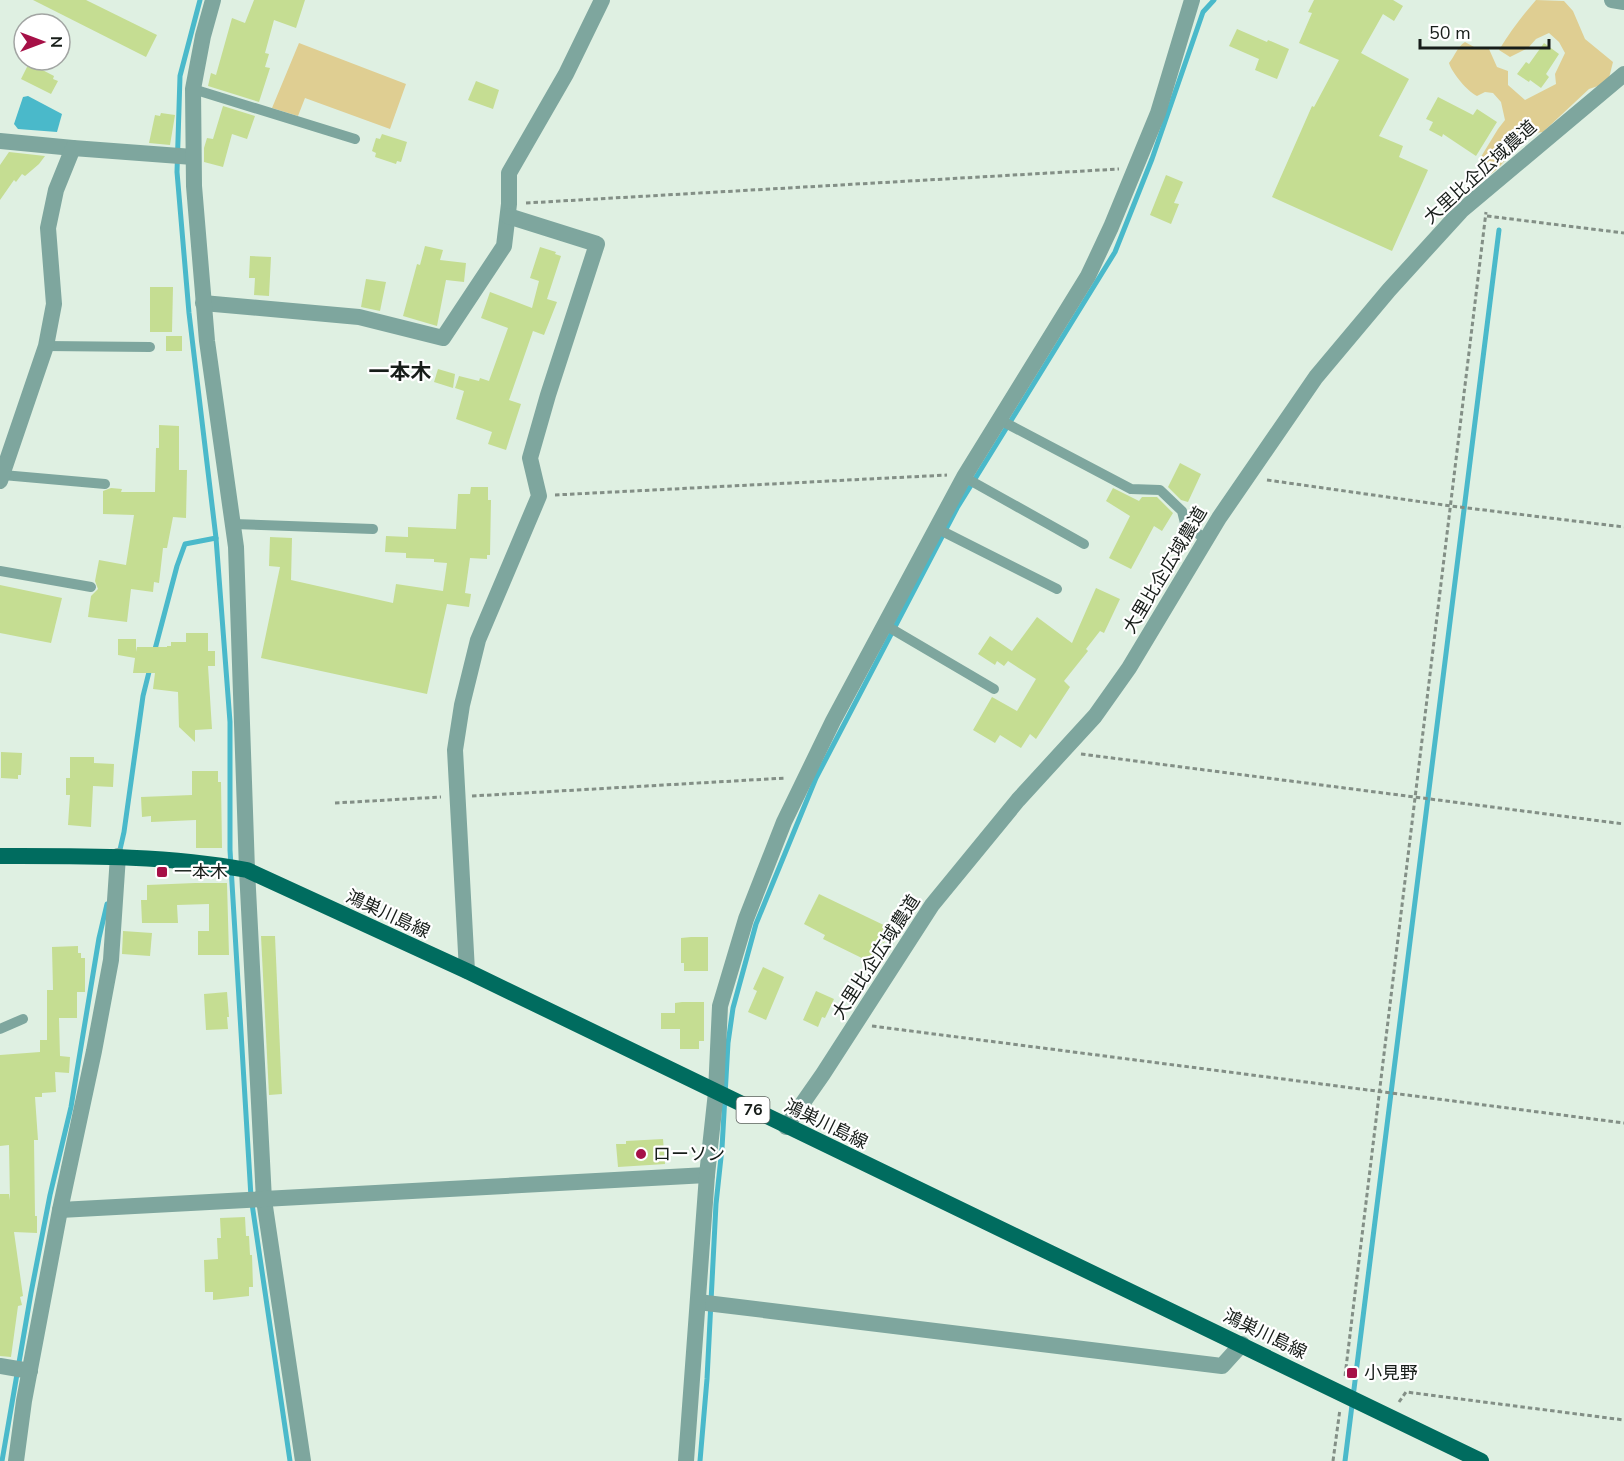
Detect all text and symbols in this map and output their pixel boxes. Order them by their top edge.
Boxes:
north arrow [12,12,72,72]
scale bar [1420,12,1549,50]
text: 50 m [1429,21,1471,45]
text: N [45,36,67,48]
street label: 大里比企広域農道 [1418,115,1542,229]
district label: 一本木 [369,358,432,386]
street label: 大里比企広域農道 [1118,502,1212,638]
place label: 一本木 [174,860,228,884]
marker: 一本木 [155,865,169,879]
street label: 鴻巣川島線 [342,884,434,944]
street label: 大里比企広域農道 [827,890,925,1024]
street label: 鴻巣川島線 [780,1093,872,1155]
road number: 76 [736,1097,770,1123]
place label: ローソン [653,1142,725,1166]
marker: ローソン [634,1147,648,1161]
street label: 鴻巣川島線 [1219,1303,1311,1365]
place label: 小見野 [1364,1361,1418,1385]
marker: 小見野 [1345,1366,1359,1380]

